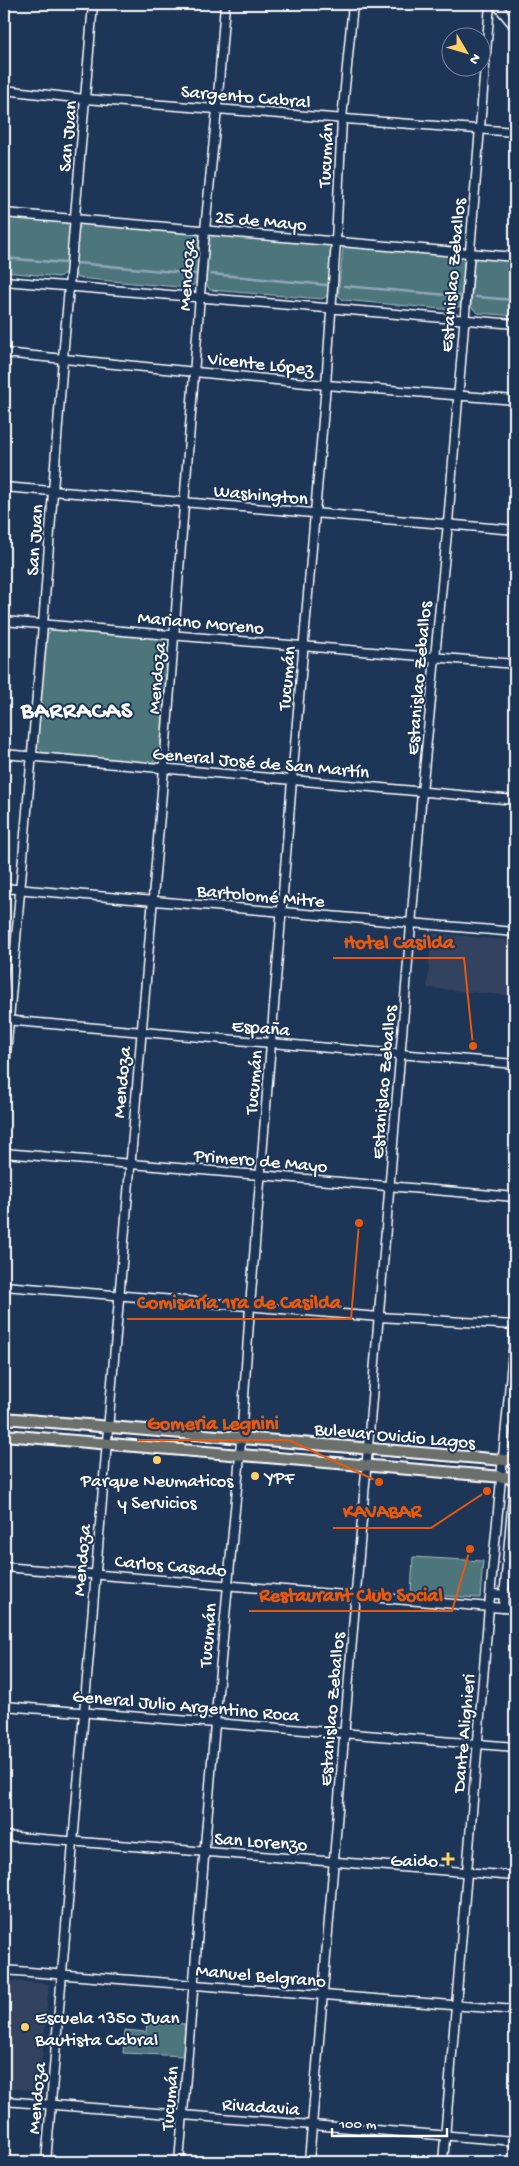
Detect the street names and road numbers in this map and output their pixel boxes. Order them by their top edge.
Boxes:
street label: Sargento Cabral [180,81,312,116]
street label: San Juan [55,100,84,173]
street label: Tucumán [314,122,341,189]
street label: Estanislao Zeballos [436,196,473,353]
street label: 25 de Mayo [214,207,308,238]
street label: Mendoza [175,237,203,312]
street label: Vicente López [206,348,315,383]
street label: Washington [213,481,309,512]
street label: San Juan [23,504,50,577]
street label: Estanislao Zeballos [402,599,439,756]
street label: Mariano Moreno [136,607,265,641]
street label: Mendoza [144,640,173,715]
street label: Tucumán [274,645,303,713]
street label: General José de San Martín [151,744,370,785]
street label: Bartolomé Mitre [195,880,326,915]
street label: Estanislao Zeballos [367,1003,404,1160]
street label: España [231,1015,292,1044]
street label: Mendoza [109,1044,138,1119]
street label: Tucumán [241,1049,270,1117]
street label: Primero de Mayo [192,1145,329,1180]
street label: Bulevar Ovidio Lagos [312,1419,477,1456]
street label: Mendoza [69,1522,98,1597]
street label: Carlos Casado [114,1551,228,1584]
street label: Tucumán [195,1602,224,1670]
street label: Estanislao Zeballos [315,1630,352,1787]
street label: Dante Alighieri [449,1673,482,1796]
street label: General Julio Argentino Roca [71,1686,302,1729]
street label: San Lorenzo [213,1829,308,1858]
street label: Manuel Belgrano [195,1960,327,1995]
street label: Mendoza [24,2060,53,2135]
street label: Tucumán [157,2065,186,2133]
street label: Rivadavia [221,2094,302,2123]

